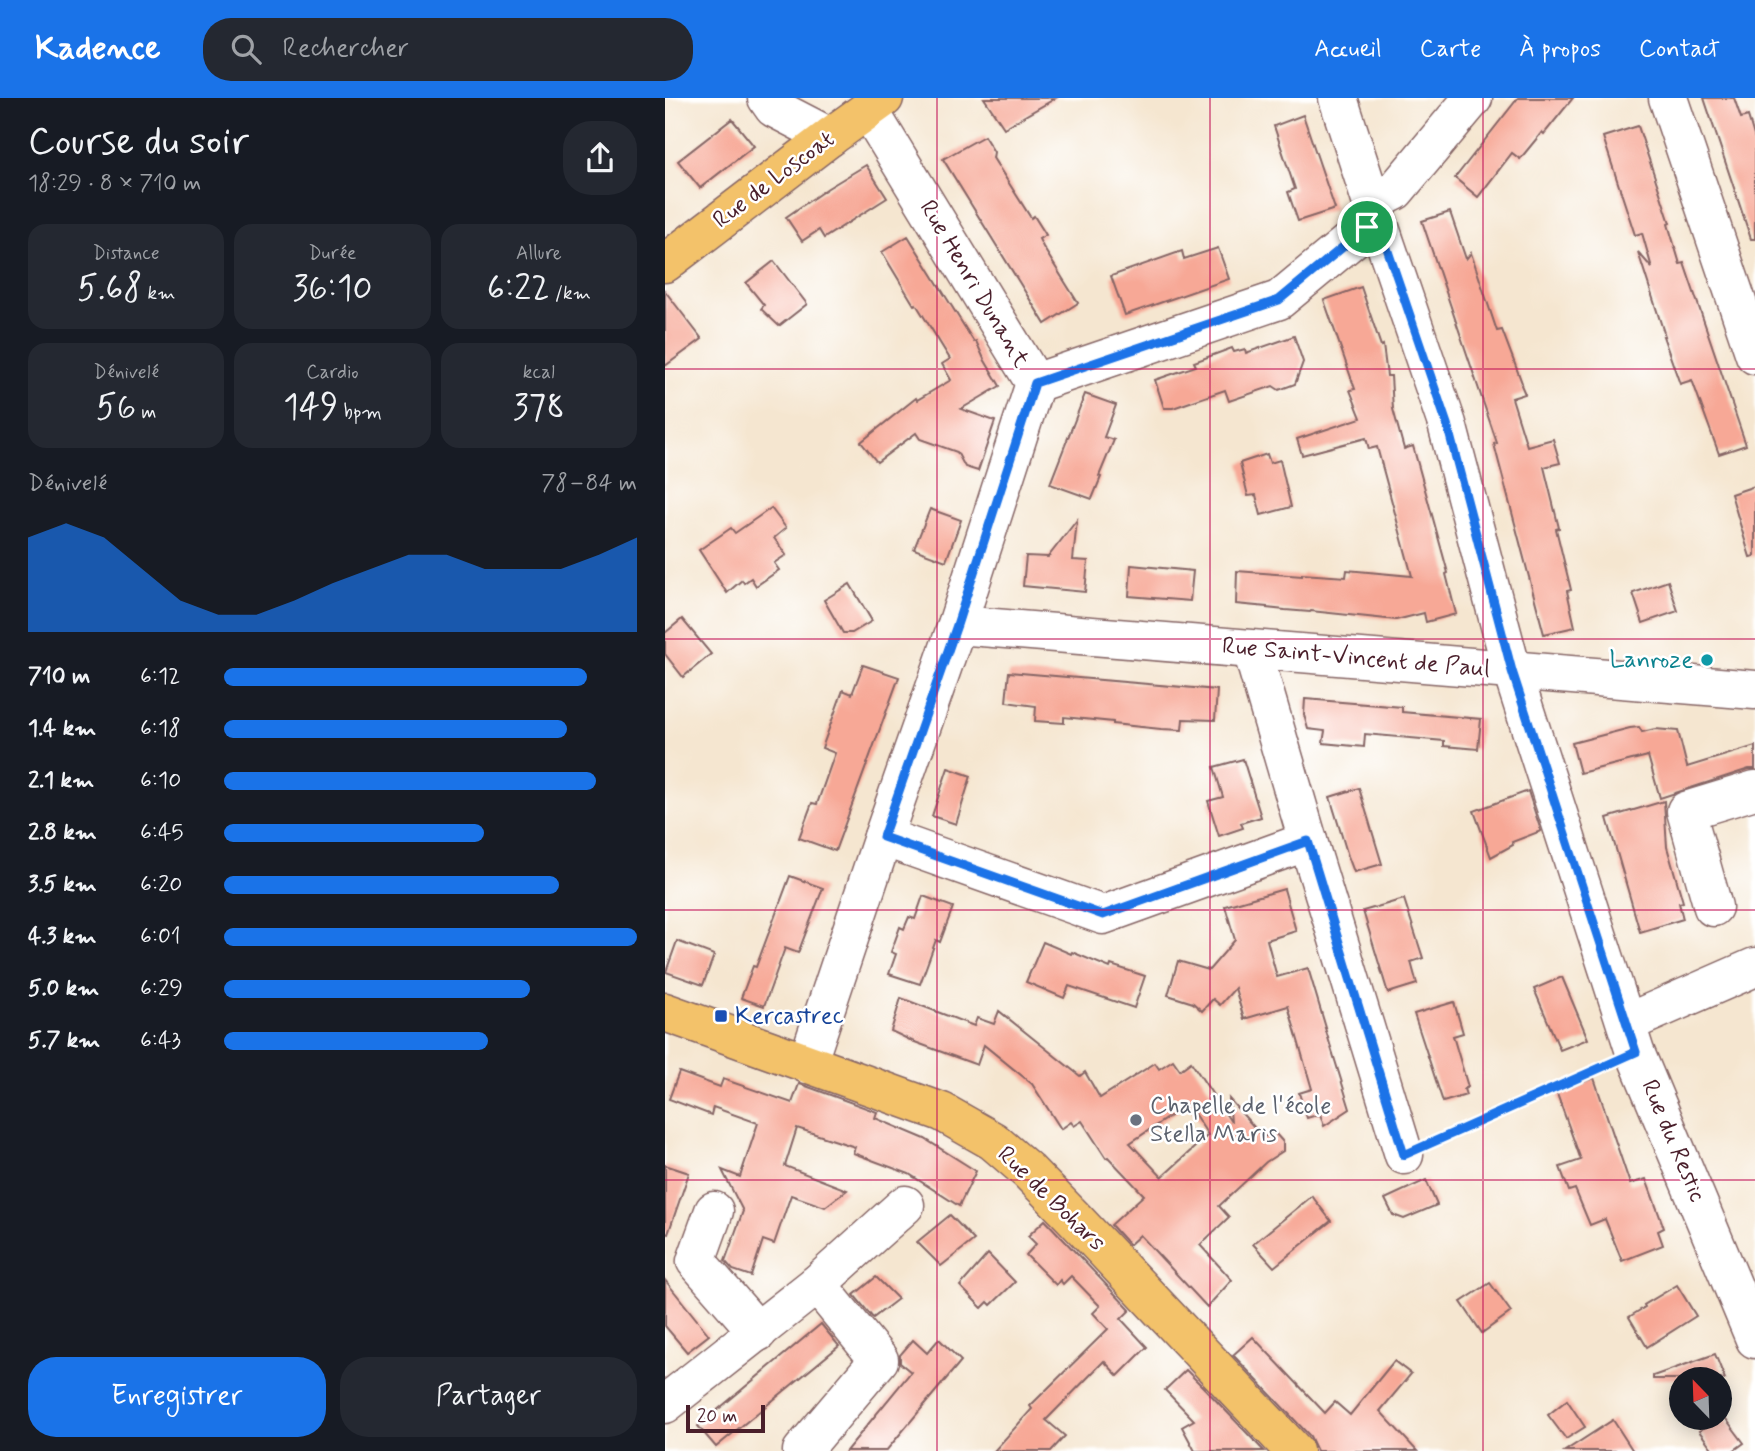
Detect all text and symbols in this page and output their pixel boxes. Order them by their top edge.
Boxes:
search box [203,18,693,81]
text: Kadence [35,27,161,71]
icon: search [227,30,265,68]
text: Rechercher [283,32,409,66]
text: Accueil [1314,34,1382,65]
text: Carte [1420,34,1481,65]
text: À propos [1519,34,1601,65]
text: Contact [1639,34,1720,65]
text: Course du soir [28,118,249,167]
button: share [563,121,637,195]
street label: Rue de Loscoat [707,124,841,236]
text: 18:29 · 8 × 710 m [28,169,201,199]
street label: Rue Henri Dunant [912,195,1036,373]
pin [1337,197,1397,257]
icon: arrive [1348,208,1386,246]
text: Distance [93,241,160,266]
text: Durée [309,241,356,266]
text: Allure [516,241,562,266]
text: 5.68 [77,266,142,312]
text: 36:10 [292,266,373,312]
text: 6:22 [487,266,550,312]
text: km [142,281,175,306]
text: /km [550,281,591,306]
text: Dénivelé [93,360,159,385]
text: Cardio [306,360,359,385]
text: kcal [523,360,555,385]
text: 56 [96,385,136,431]
text: 149 [283,385,338,431]
text: 378 [513,385,565,431]
text: m [136,400,156,425]
text: bpm [338,400,382,425]
text: Dénivelé [28,469,107,499]
text: 78–84 m [541,469,637,499]
street label: Rue Saint-Vincent de Paul [1221,631,1491,685]
place label: Lanroze [1610,645,1693,676]
marker: Lanroze [1699,652,1715,668]
text: 710 m [28,662,90,692]
text: 6:12 [140,662,180,692]
text: 1.4 km [28,714,96,744]
text: 6:18 [140,714,181,744]
text: 2.1 km [28,766,94,796]
text: 6:10 [140,766,181,796]
text: 2.8 km [28,818,97,848]
text: 6:45 [140,818,184,848]
text: 3.5 km [28,870,97,900]
text: 6:20 [140,870,182,900]
text: 4.3 km [28,922,96,952]
text: 6:01 [140,922,181,952]
text: 5.0 km [28,974,99,1004]
text: 6:29 [140,974,183,1004]
place label: Kercastrec [735,1001,844,1032]
marker: Kercastrec [713,1008,729,1024]
text: 5.7 km [28,1026,100,1056]
text: 6:43 [140,1026,181,1056]
street label: Rue du Restic [1633,1075,1713,1207]
place label: Chapelle de l'école Stella Maris [1150,1091,1331,1150]
marker: Chapelle de l'école Stella Maris [1128,1112,1144,1128]
street label: Rue de Bohars [990,1140,1112,1259]
button: Enregistrer [28,1357,326,1437]
button: Partager [340,1357,637,1437]
north arrow [1669,1367,1733,1430]
map controls [1669,1367,1732,1430]
scale bar [686,1402,765,1434]
text: 20 m [697,1404,737,1429]

